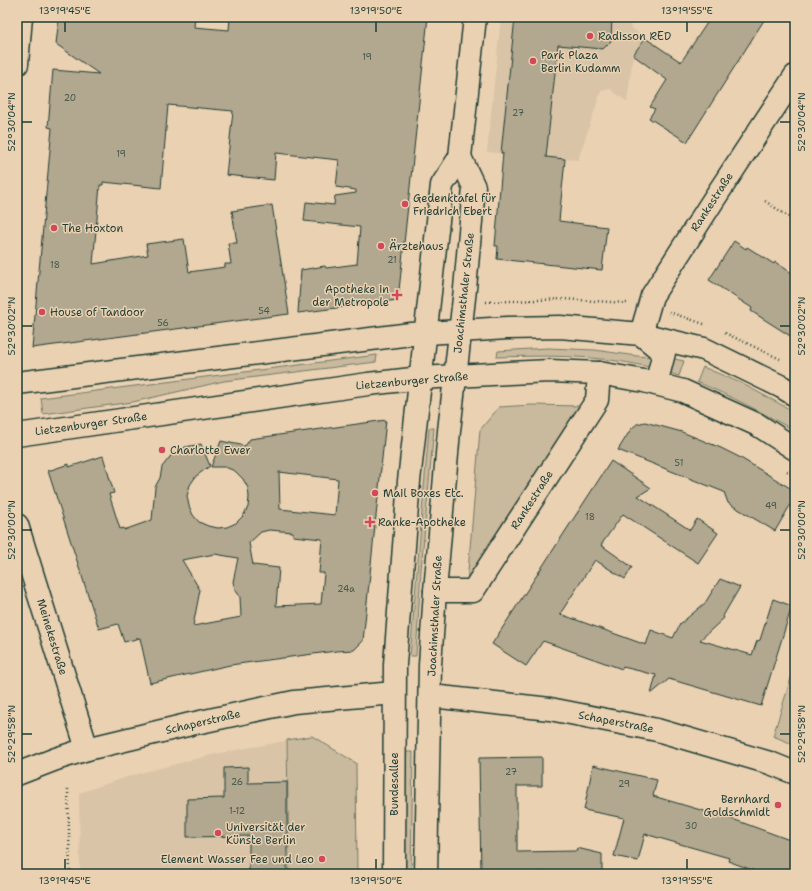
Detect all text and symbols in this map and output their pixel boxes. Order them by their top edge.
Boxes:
text: 13°19'45"E [39,4,91,17]
text: 13°19'50"E [350,4,402,17]
text: 13°19'55"E [661,4,713,17]
place label: Radisson RED [598,29,671,44]
marker: Radisson RED [585,31,595,41]
place label: Park Plaza Berlin Kudamm [541,48,621,76]
house number: 19 [362,51,372,63]
marker: Park Plaza Berlin Kudamm [528,56,538,66]
text: 52°30'04"N [5,92,18,152]
house number: 20 [64,92,76,104]
text: 52°30'04"N [795,92,808,152]
house number: 27 [512,107,524,119]
house number: 19 [116,148,126,160]
street label: Rankestraße [687,170,737,234]
place label: Gedenktafel für Friedrich Ebert [413,191,497,219]
marker: Gedenktafel für Friedrich Ebert [400,199,410,209]
place label: The Hoxton [62,221,124,236]
marker: The Hoxton [49,223,59,233]
street label: Joachimsthaler Straße [450,232,478,354]
place label: Ärztehaus [389,239,444,254]
marker: Ärztehaus [376,241,386,251]
house number: 21 [387,254,397,266]
house number: 18 [50,259,60,271]
place label: Apotheke in der Metropole [312,282,389,310]
marker: Apotheke in der Metropole [392,290,402,300]
text: 52°30'02"N [5,297,18,355]
text: 52°30'02"N [795,297,808,355]
place label: House of Tandoor [50,305,145,320]
house number: 54 [258,305,270,317]
marker: House of Tandoor [37,307,47,317]
house number: 56 [157,317,169,329]
street label: Lietzenburger Straße [355,369,469,393]
street label: Lietzenburger Straße [34,409,148,439]
place label: Charlotte Ewer [170,443,251,458]
marker: Charlotte Ewer [157,445,167,455]
house number: 51 [675,457,683,469]
street label: Rankestraße [507,468,557,532]
place label: Mail Boxes Etc. [383,486,464,501]
marker: Mail Boxes Etc. [370,488,380,498]
text: 52°30'00"N [5,500,18,560]
house number: 49 [765,500,777,512]
text: 52°30'00"N [795,500,808,560]
house number: 18 [585,511,595,523]
place label: Ranke-Apotheke [378,515,466,530]
marker: Ranke-Apotheke [365,517,375,527]
street label: Joachimsthaler Straße [424,555,446,677]
house number: 24a [337,583,355,595]
street label: Meinekestraße [33,597,71,677]
text: 52°29'58"N [5,705,18,763]
text: 52°29'58"N [795,705,808,763]
street label: Schaperstraße [164,706,242,738]
street label: Schaperstraße [577,707,655,737]
street label: Bundesallee [387,752,402,816]
house number: 27 [505,766,517,778]
house number: 26 [231,776,243,788]
house number: 29 [618,778,630,790]
place label: Bernhard Goldschmidt [703,792,770,820]
marker: Bernhard Goldschmidt [773,800,783,810]
house number: 1-12 [229,805,245,817]
place label: Universität der Künste Berlin [226,820,306,848]
house number: 30 [685,820,697,832]
marker: Universität der Künste Berlin [213,828,223,838]
place label: Element Wasser Fee und Leo [161,852,314,867]
marker: Element Wasser Fee und Leo [317,854,327,864]
text: 13°19'45"E [39,874,91,887]
text: 13°19'50"E [350,874,402,887]
text: 13°19'55"E [661,874,713,887]

